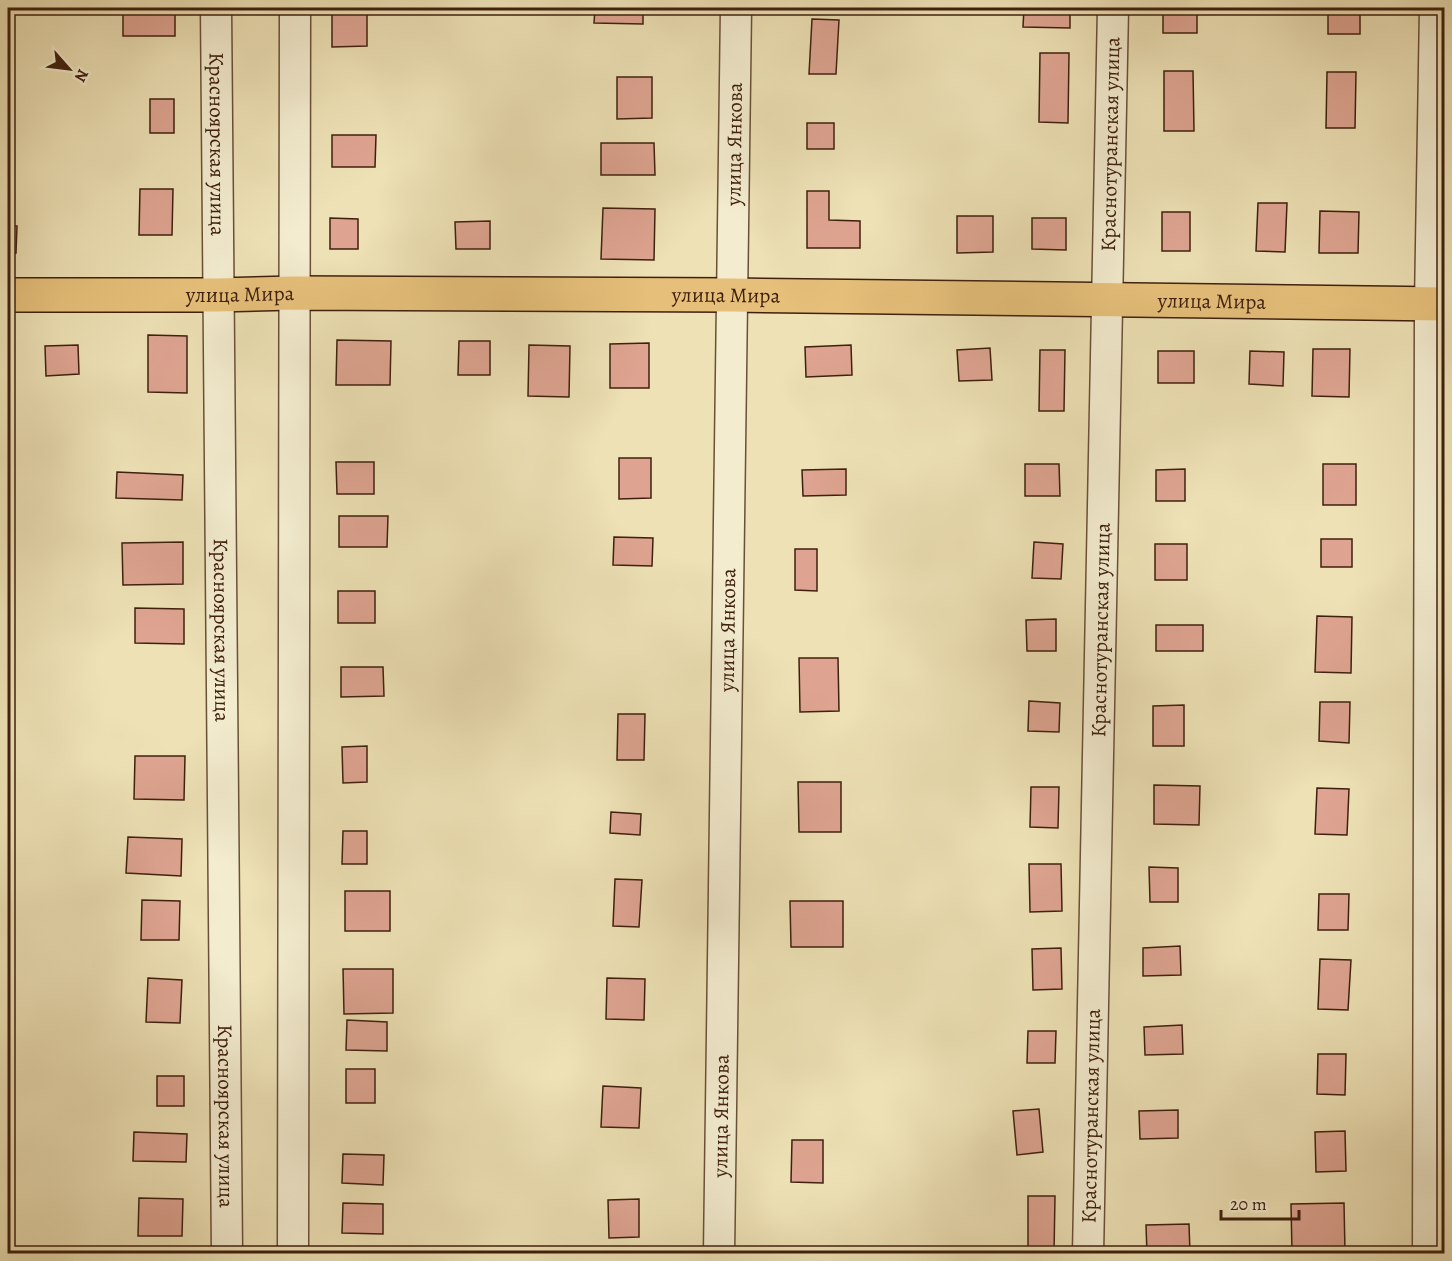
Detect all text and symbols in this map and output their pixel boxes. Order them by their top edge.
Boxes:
street label: Краснотуранская улица [1094,36,1126,252]
north arrow [39,39,99,99]
street label: Красноярская улица [202,52,232,236]
text: N [69,65,94,86]
street label: улица Янкова [719,82,749,207]
street label: улица Мира [185,279,295,309]
street label: улица Мира [671,281,781,310]
street label: улица Мира [1157,286,1267,316]
street label: Краснотуранская улица [1084,522,1117,738]
street label: Красноярская улица [207,538,236,722]
street label: улица Янкова [713,568,742,693]
street label: Краснотуранская улица [1075,1008,1107,1224]
street label: Красноярская улица [211,1024,241,1208]
street label: улица Янкова [706,1054,736,1179]
scale bar [1221,1183,1299,1221]
text: 20 m [1230,1192,1267,1216]

